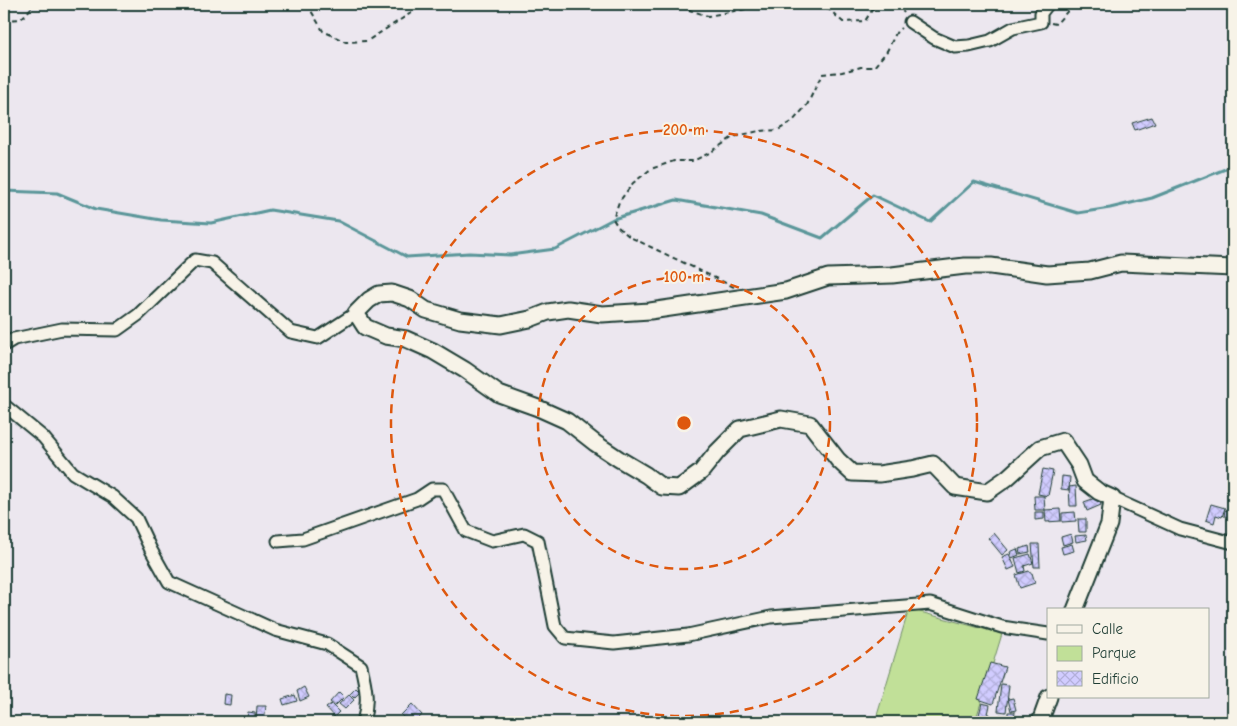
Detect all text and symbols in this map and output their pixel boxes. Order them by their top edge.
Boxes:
text: 200 m [663,121,705,139]
text: 100 m [664,268,704,286]
centre of rings [675,414,693,432]
legend [1047,608,1210,698]
text: Calle [1092,620,1124,638]
text: Parque [1092,644,1137,662]
text: Edificio [1092,670,1139,688]

